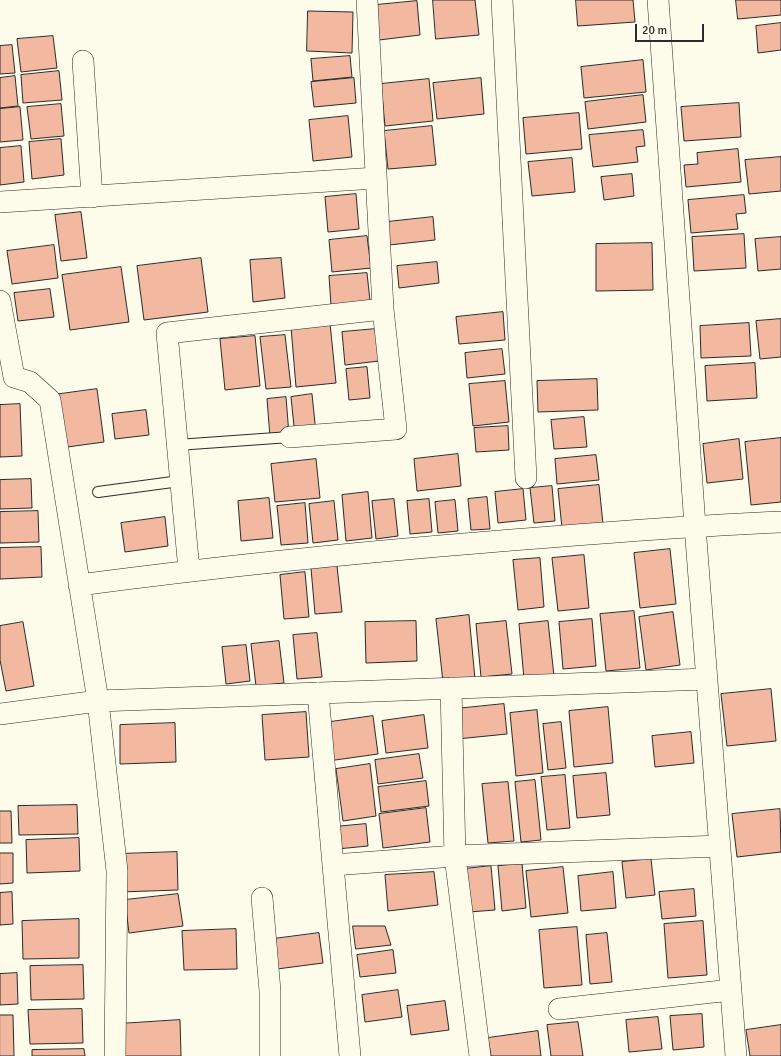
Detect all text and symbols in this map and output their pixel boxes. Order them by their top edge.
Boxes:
scale bar [637,16,706,42]
text: 20 m [642,23,667,38]

